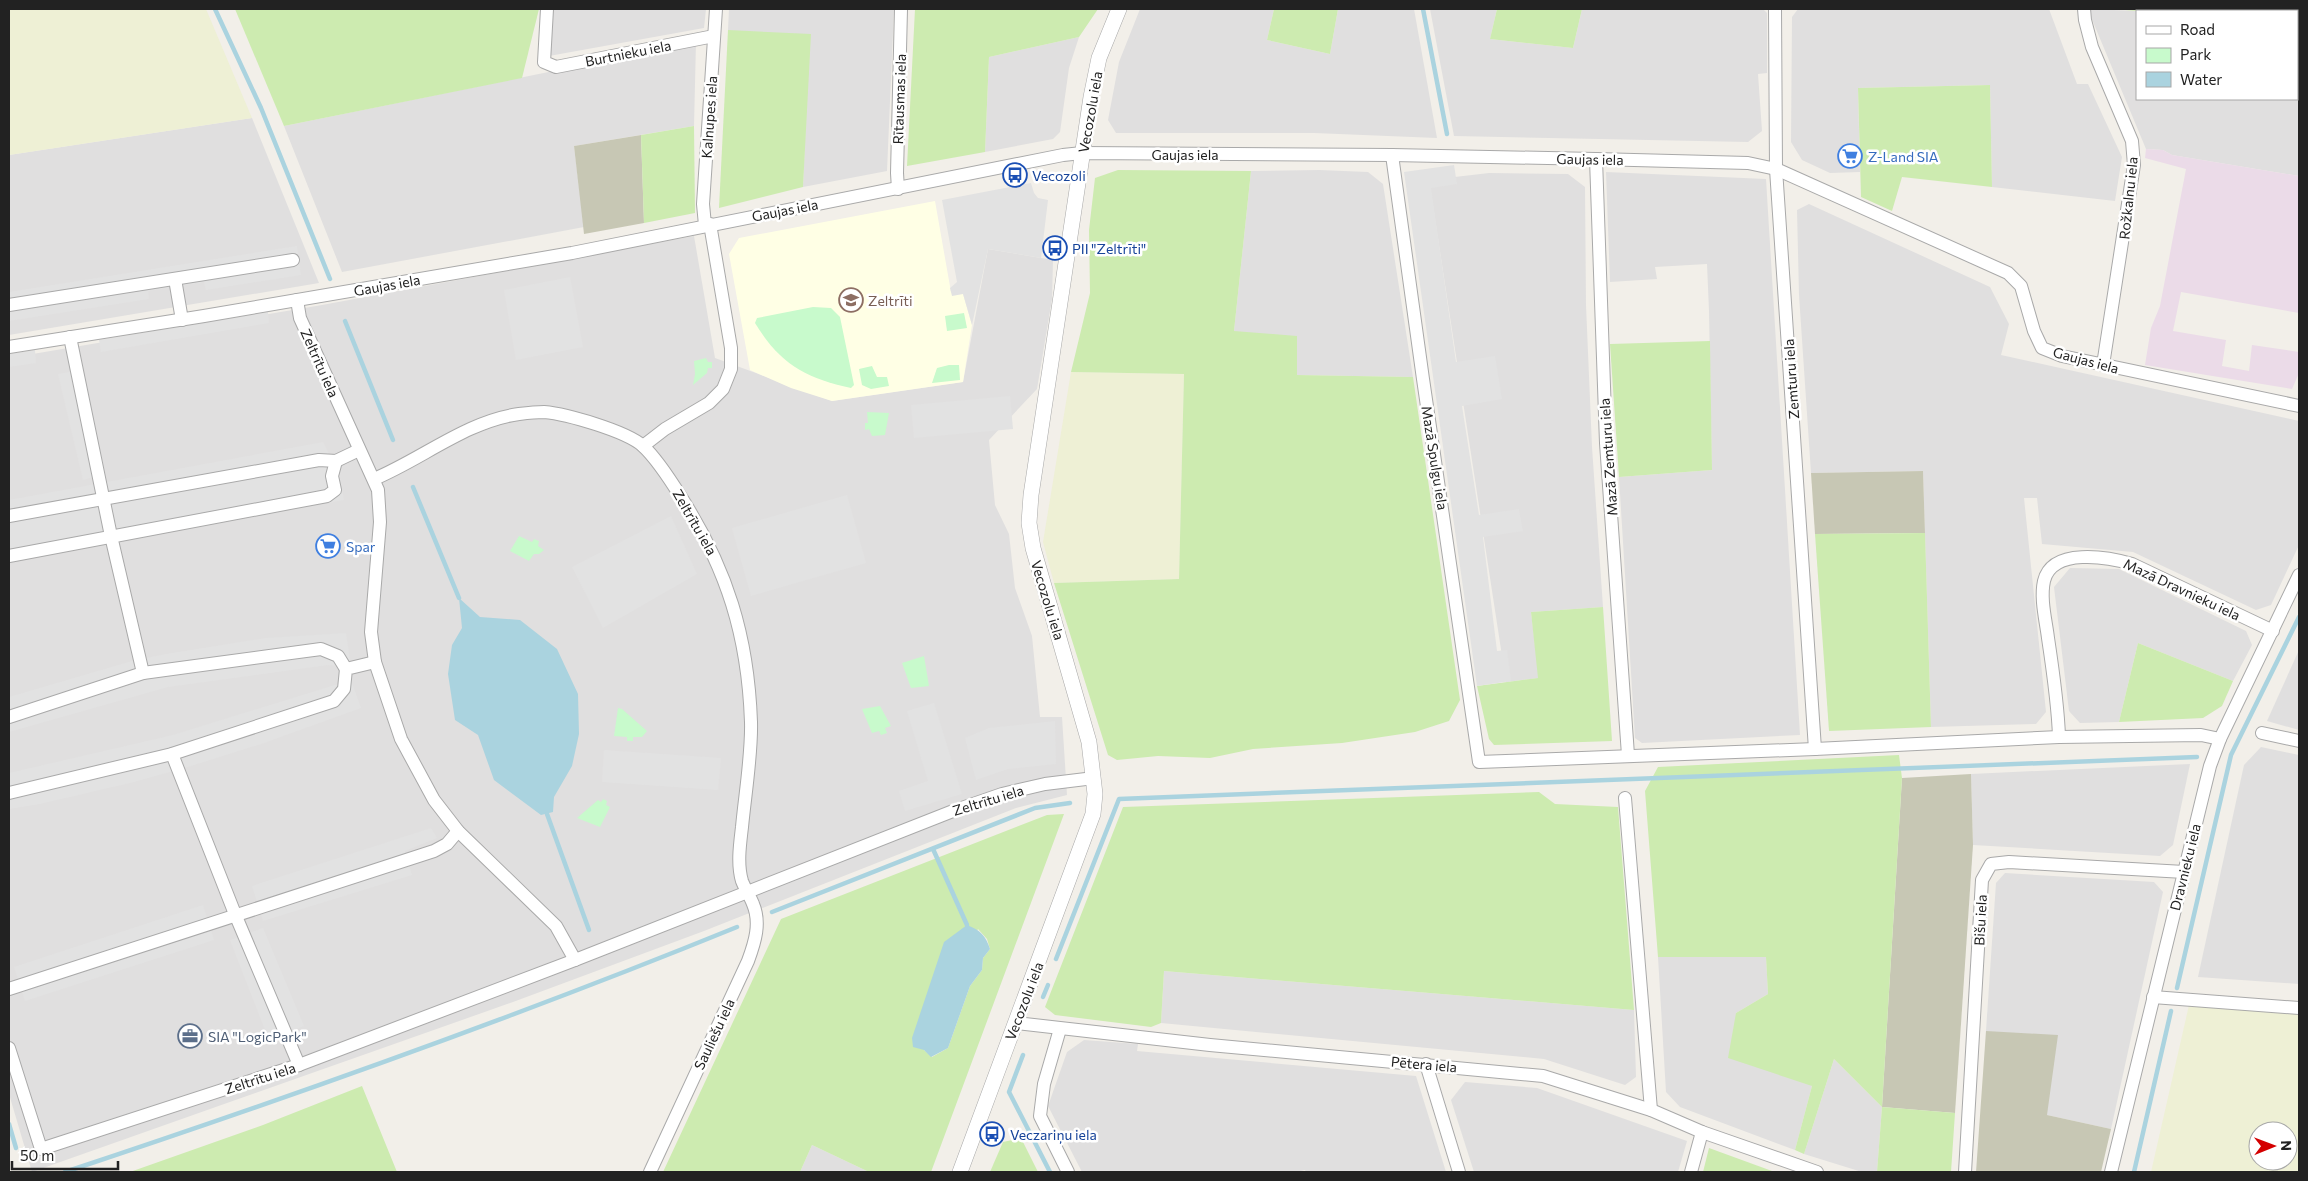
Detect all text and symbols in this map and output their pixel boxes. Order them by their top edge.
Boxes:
legend [2136,10,2298,100]
text: Road [2180,20,2215,38]
street label: Burtnieku iela [584,36,672,70]
text: Park [2180,45,2211,63]
street label: Rītausmas iela [889,53,909,145]
street label: Vecozolu iela [1074,70,1106,154]
text: Water [2180,70,2222,88]
street label: Kalnupes iela [698,75,720,159]
supermarket icon: Z-Land SIA [1837,143,1863,169]
street label: Gaujas iela [1151,146,1219,163]
place label: Z-Land SIA [1868,148,1939,165]
street label: Gaujas iela [1556,150,1624,168]
street label: Rožkalnu iela [2115,156,2141,240]
bus stop icon: Vecozoli [1002,162,1028,188]
place label: Vecozoli [1032,167,1086,184]
street label: Gaujas iela [750,195,820,225]
bus stop icon: PII "Zeltrīti" [1042,235,1068,261]
place label: PII "Zeltrīti" [1072,240,1146,257]
street label: Gaujas iela [352,271,422,299]
school or university icon: Zeltrīti [838,287,864,313]
place label: Zeltrīti [868,292,913,309]
street label: Zeltrītu iela [297,326,343,400]
street label: Zemturu iela [1780,338,1802,420]
street label: Gaujas iela [2051,343,2121,377]
street label: Mazā Zemturu iela [1595,398,1621,516]
street label: Mazā Spulgu iela [1418,405,1452,511]
street label: Zeltrītu iela [669,486,721,558]
supermarket icon: Spar [315,533,341,559]
place label: Spar [346,538,376,555]
street label: Mazā Dravnieku iela [2121,555,2243,623]
street label: Vecozolu iela [1028,558,1068,642]
street label: Zeltrītu iela [950,781,1026,819]
street label: Dravnieku iela [2166,822,2204,912]
street label: Bišu iela [1970,894,1990,946]
street label: Vecozolu iela [1001,959,1047,1043]
street label: Sauliešu iela [690,996,738,1072]
office icon: SIA "LogicPark" [177,1023,203,1049]
place label: SIA "LogicPark" [208,1028,307,1045]
street label: Pētera iela [1390,1053,1458,1075]
street label: Zeltrītu iela [222,1059,298,1097]
bus stop icon: Veczariņu iela [979,1121,1005,1147]
north arrow [2248,1121,2298,1171]
place label: Veczariņu iela [1010,1126,1097,1144]
scale bar [12,1138,119,1170]
text: N [2278,1140,2295,1151]
text: 50 m [20,1146,54,1164]

